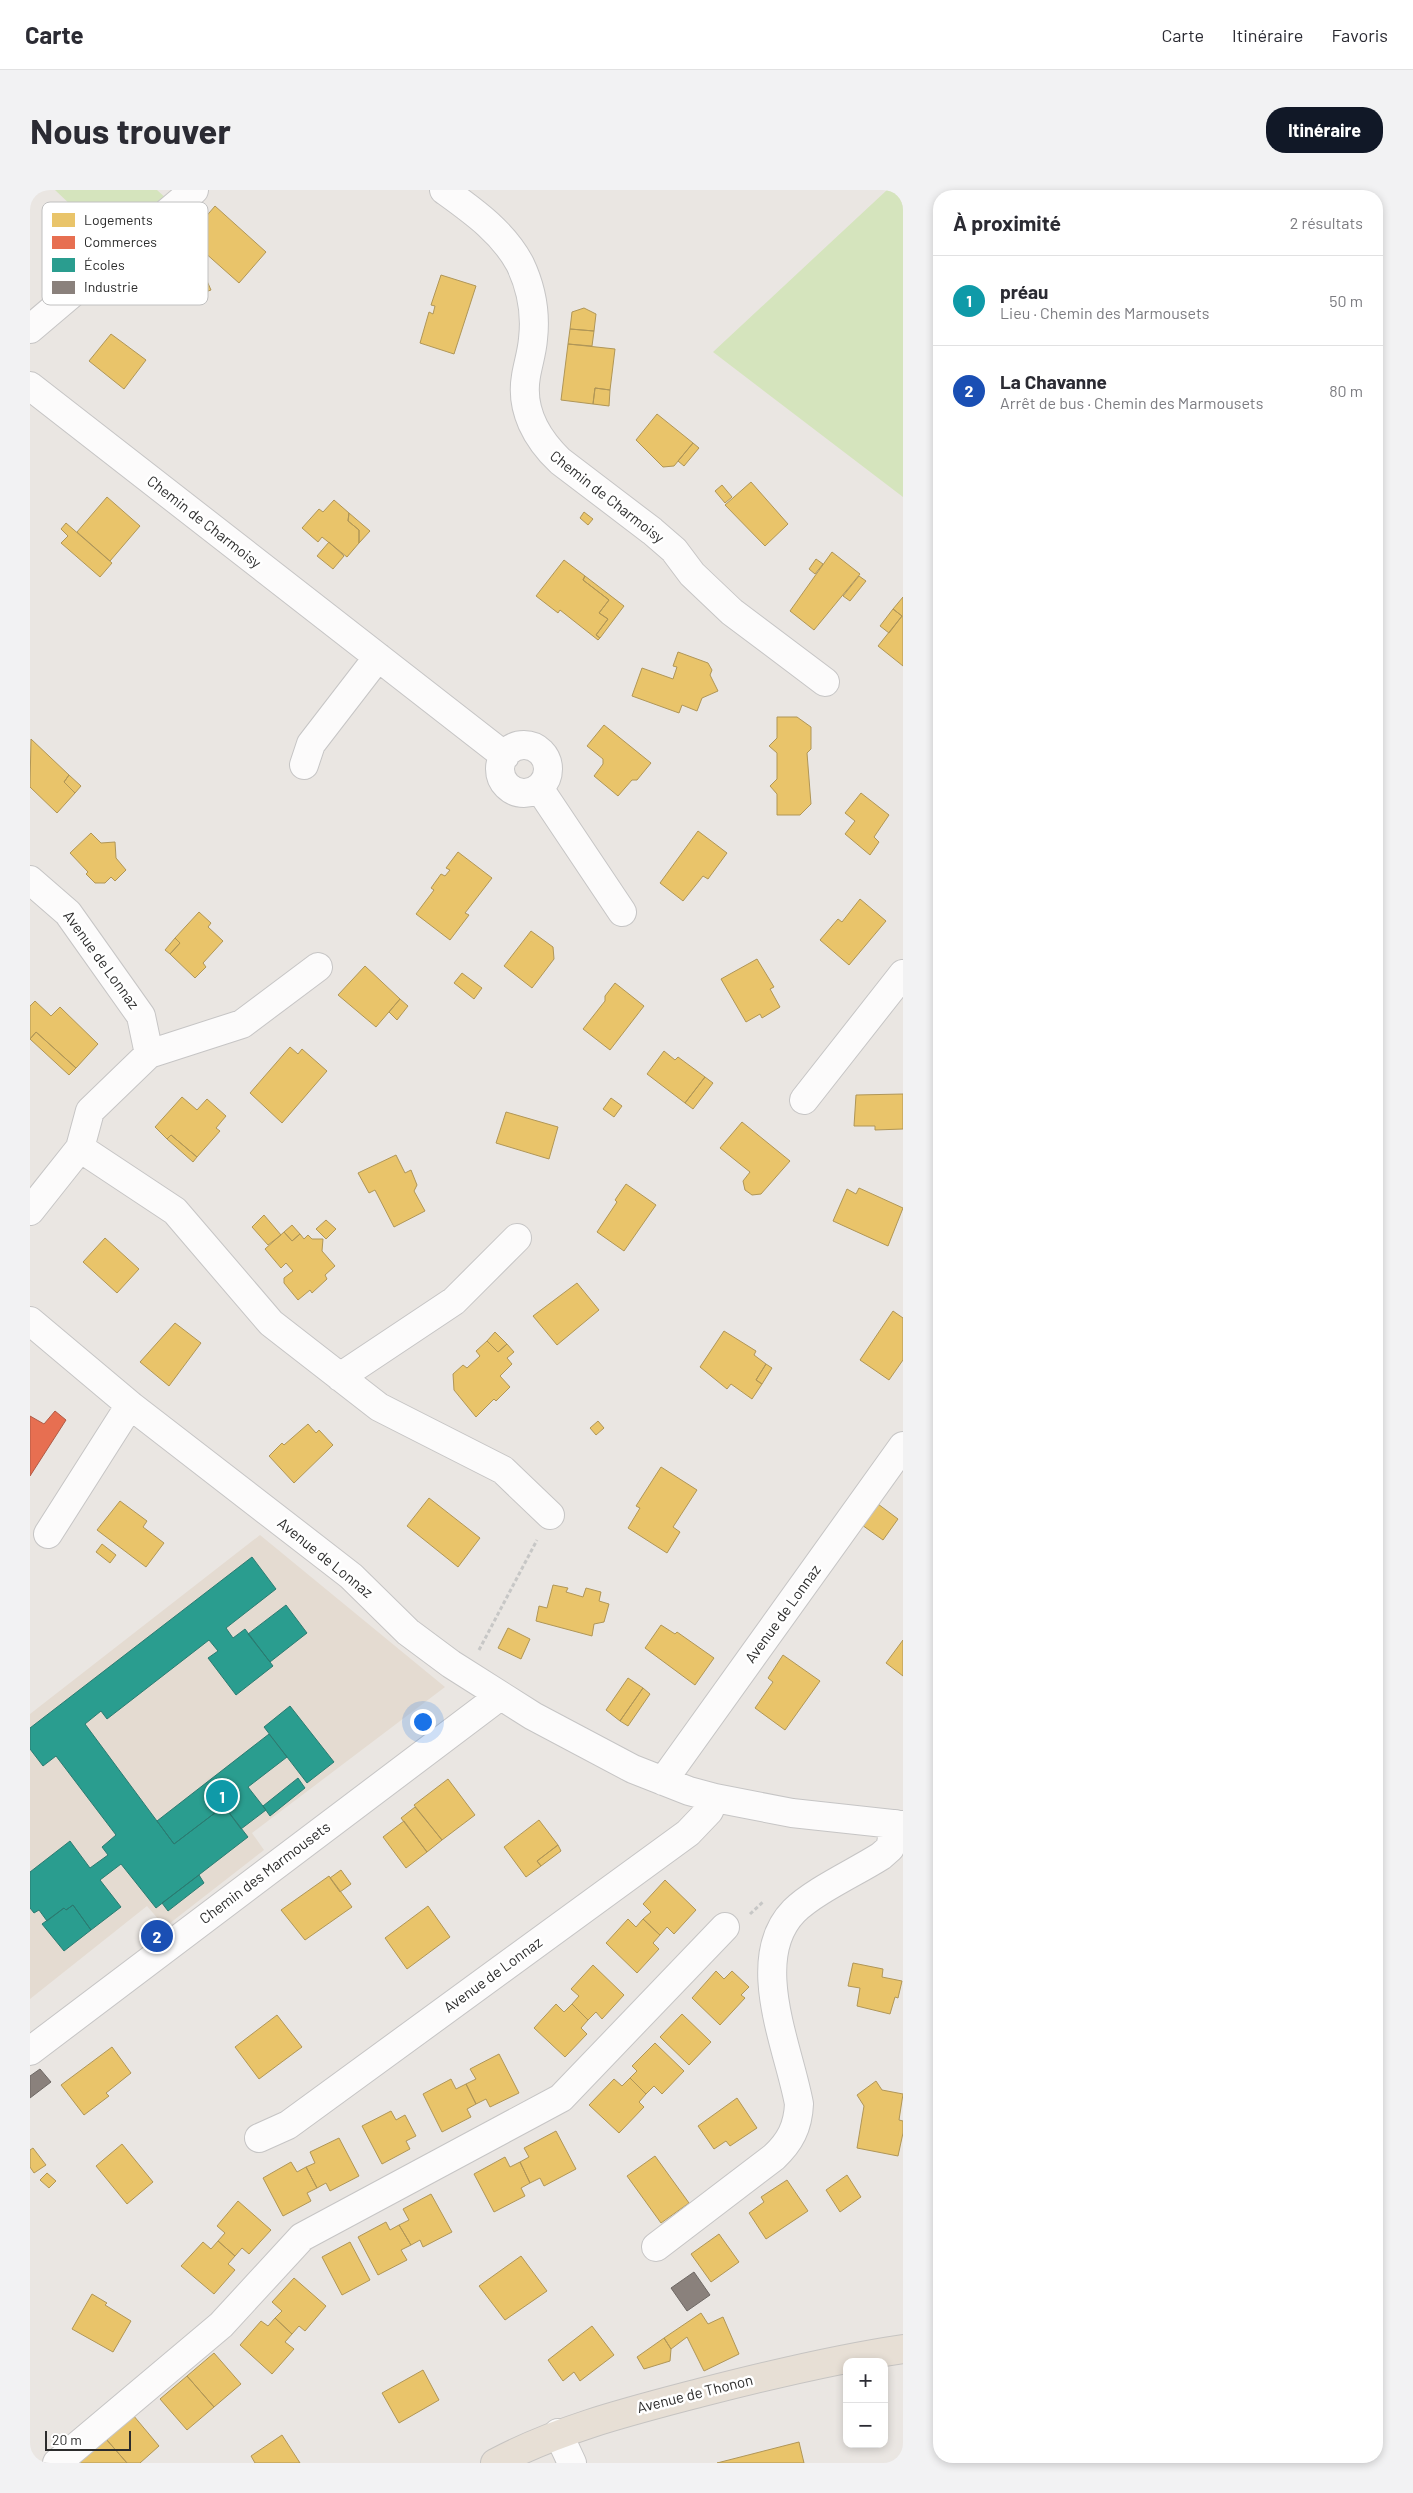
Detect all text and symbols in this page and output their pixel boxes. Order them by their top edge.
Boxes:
text: Carte [25,20,84,49]
text: Carte [1161,24,1204,46]
text: Itinéraire [1232,24,1303,46]
text: Favoris [1331,24,1388,46]
button: Itinéraire [1266,107,1383,153]
text: Nous trouver [30,109,231,151]
legend [42,202,208,305]
text: À proximité [953,210,1061,235]
text: Logements [84,211,153,228]
text: 2 résultats [1290,213,1363,232]
text: Commerces [84,233,157,250]
text: Écoles [84,256,125,273]
text: Industrie [84,278,138,295]
text: préau [1000,280,1048,303]
text: 1 [966,291,972,310]
text: 50 m [1329,291,1363,310]
text: Lieu · Chemin des Marmousets [1000,303,1209,322]
text: La Chavanne [1000,370,1107,393]
text: 2 [965,381,973,400]
text: 80 m [1329,381,1363,400]
text: Arrêt de bus · Chemin des Marmousets [1000,393,1263,412]
street label: Chemin de Charmoisy [547,446,668,546]
street label: Chemin de Charmoisy [144,471,265,571]
street label: Avenue de Lonnaz [60,907,144,1012]
street label: Avenue de Lonnaz [274,1513,377,1601]
street label: Avenue de Lonnaz [741,1561,824,1666]
your location [410,1709,436,1735]
pin: 1 [206,1777,238,1815]
street label: Chemin des Marmousets [196,1817,333,1927]
pin: 2 [141,1917,173,1955]
street label: Avenue de Lonnaz [440,1932,545,2016]
map controls [843,2358,888,2448]
button: + [843,2358,888,2403]
street label: Avenue de Thonon [635,2370,755,2416]
button: − [843,2403,888,2448]
scale bar [45,2428,131,2451]
text: 20 m [52,2431,82,2448]

